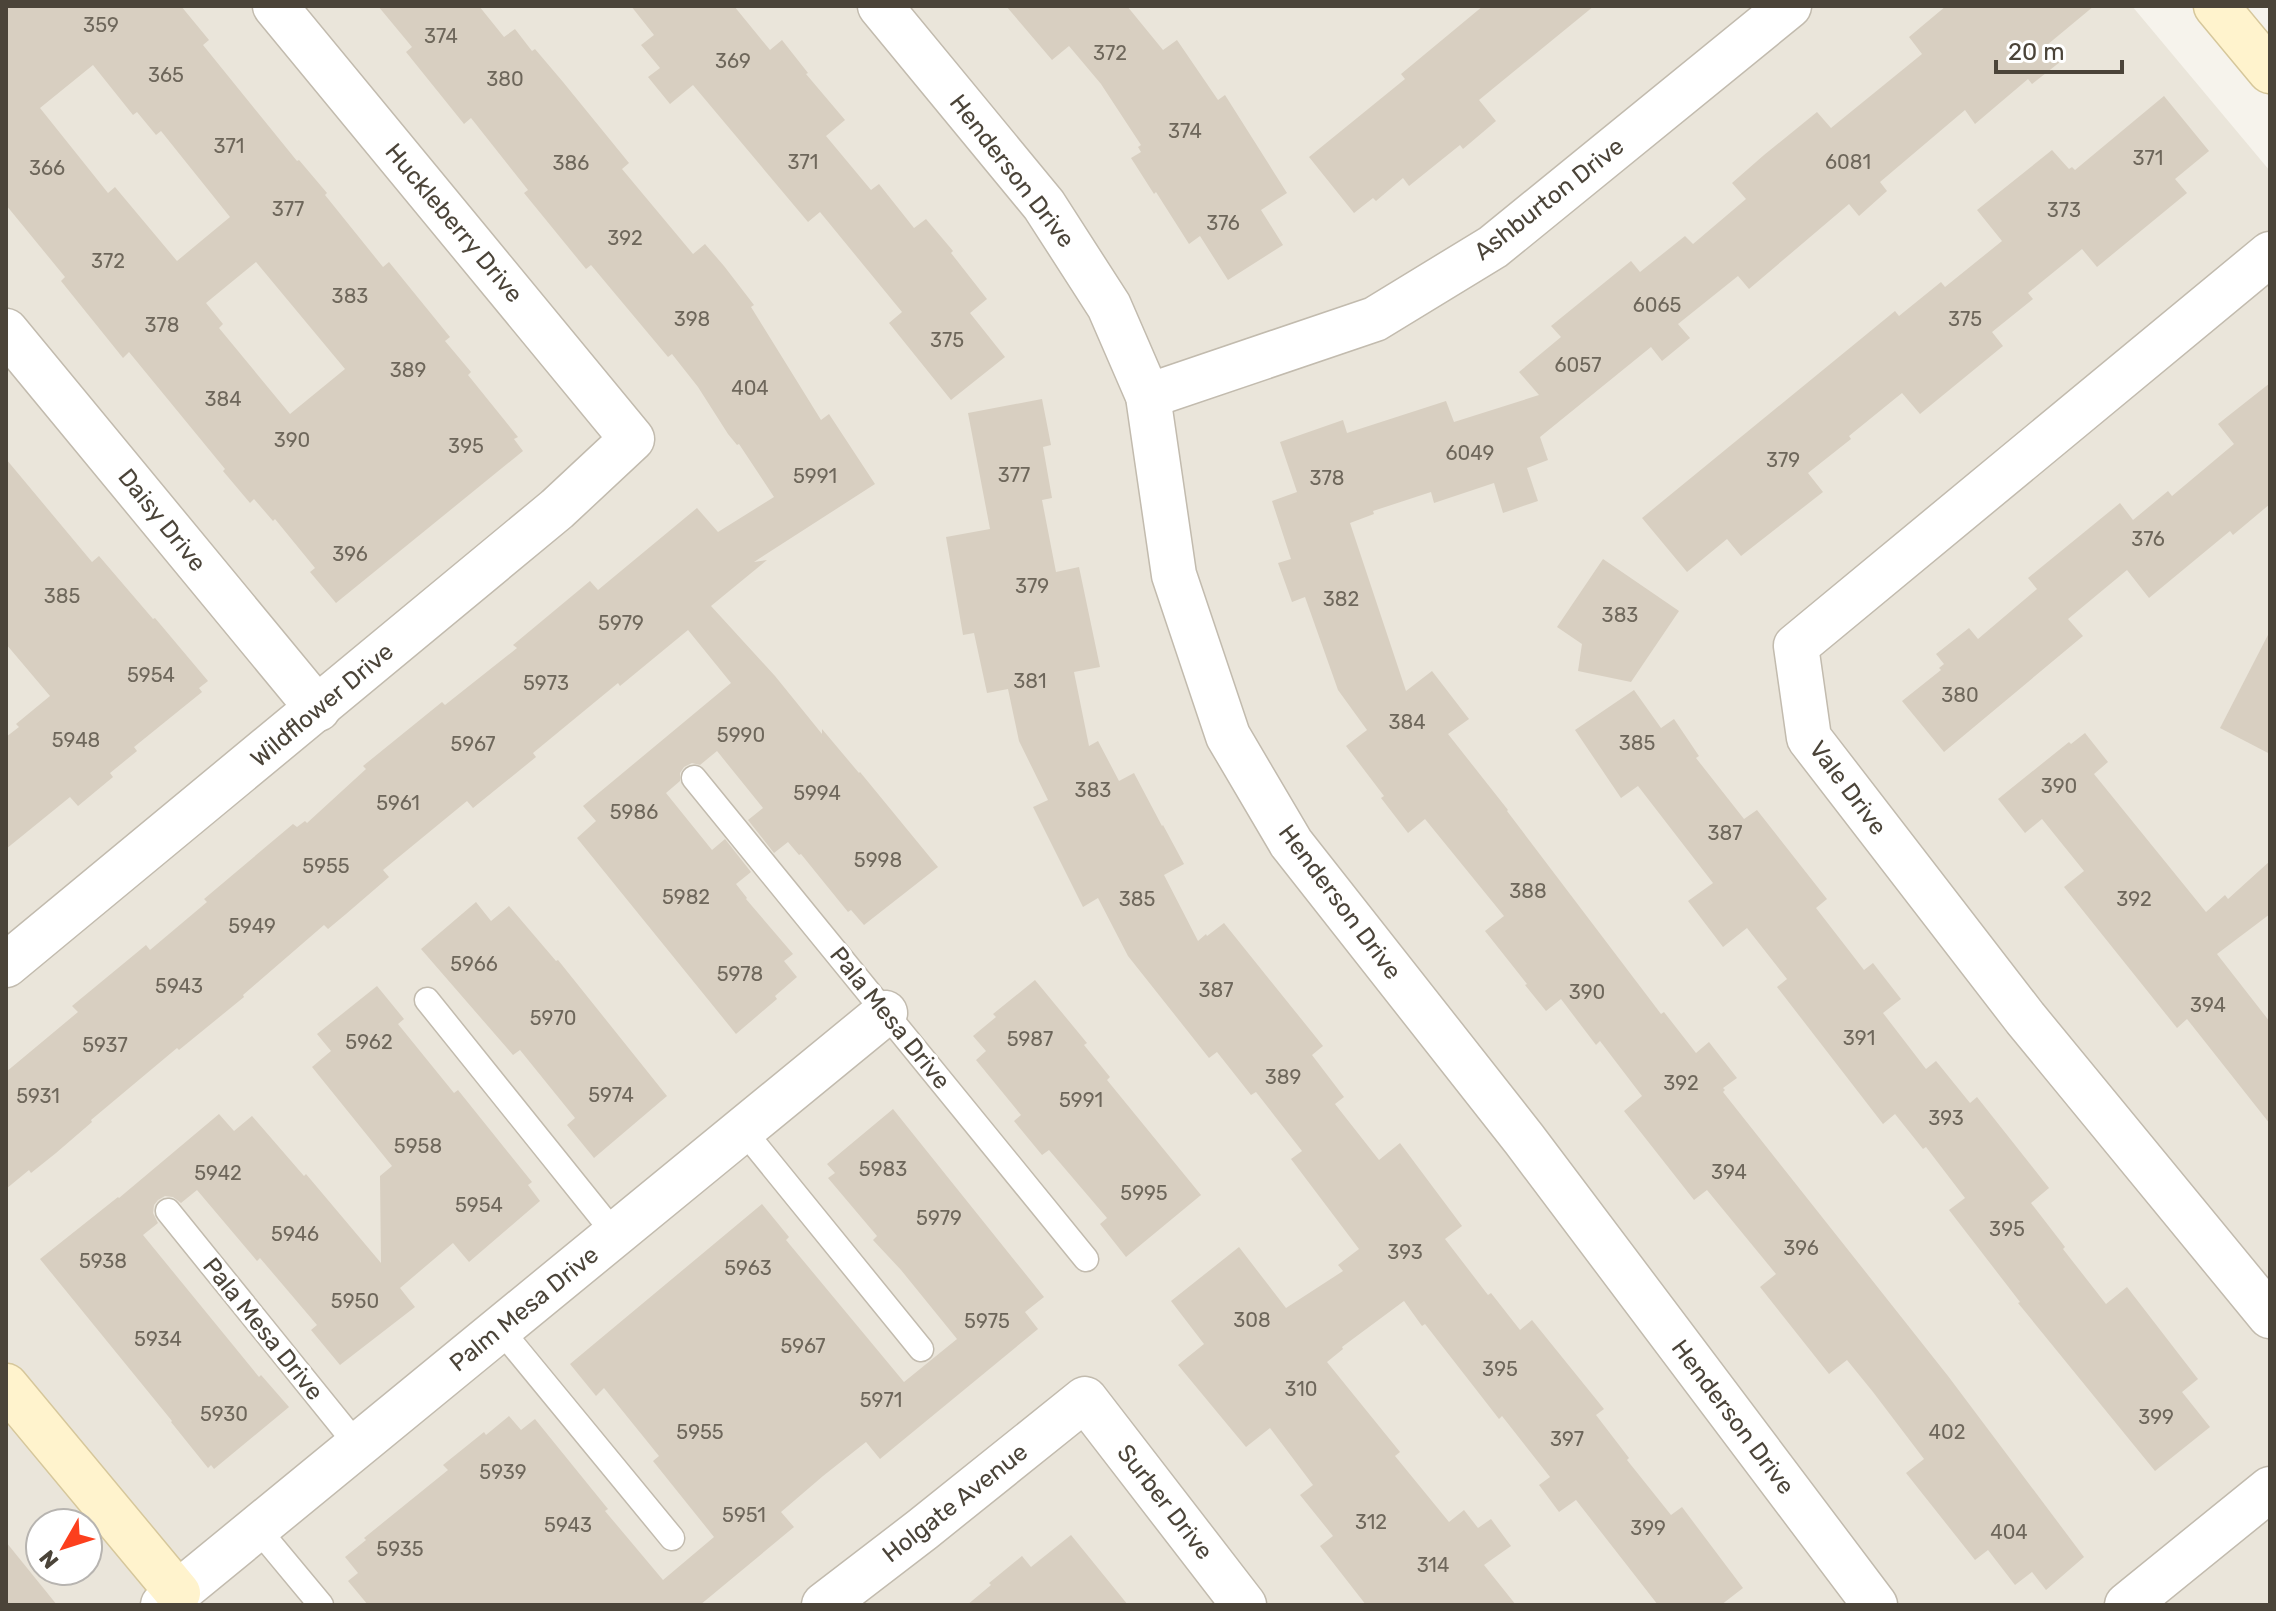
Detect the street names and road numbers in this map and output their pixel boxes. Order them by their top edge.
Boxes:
street label: Henderson Drive [944,89,1080,253]
street label: Ashburton Drive [1469,132,1629,266]
street label: Huckleberry Drive [379,138,529,308]
street label: Daisy Drive [112,463,212,577]
street label: Wildflower Drive [245,637,399,773]
street label: Vale Drive [1804,735,1892,841]
street label: Henderson Drive [1273,819,1407,985]
street label: Pala Mesa Drive [824,941,956,1095]
street label: Palm Mesa Drive [444,1241,604,1377]
street label: Pala Mesa Drive [197,1252,329,1406]
street label: Henderson Drive [1666,1334,1800,1500]
street label: Holgate Avenue [877,1438,1033,1568]
street label: Surber Drive [1111,1439,1219,1565]

